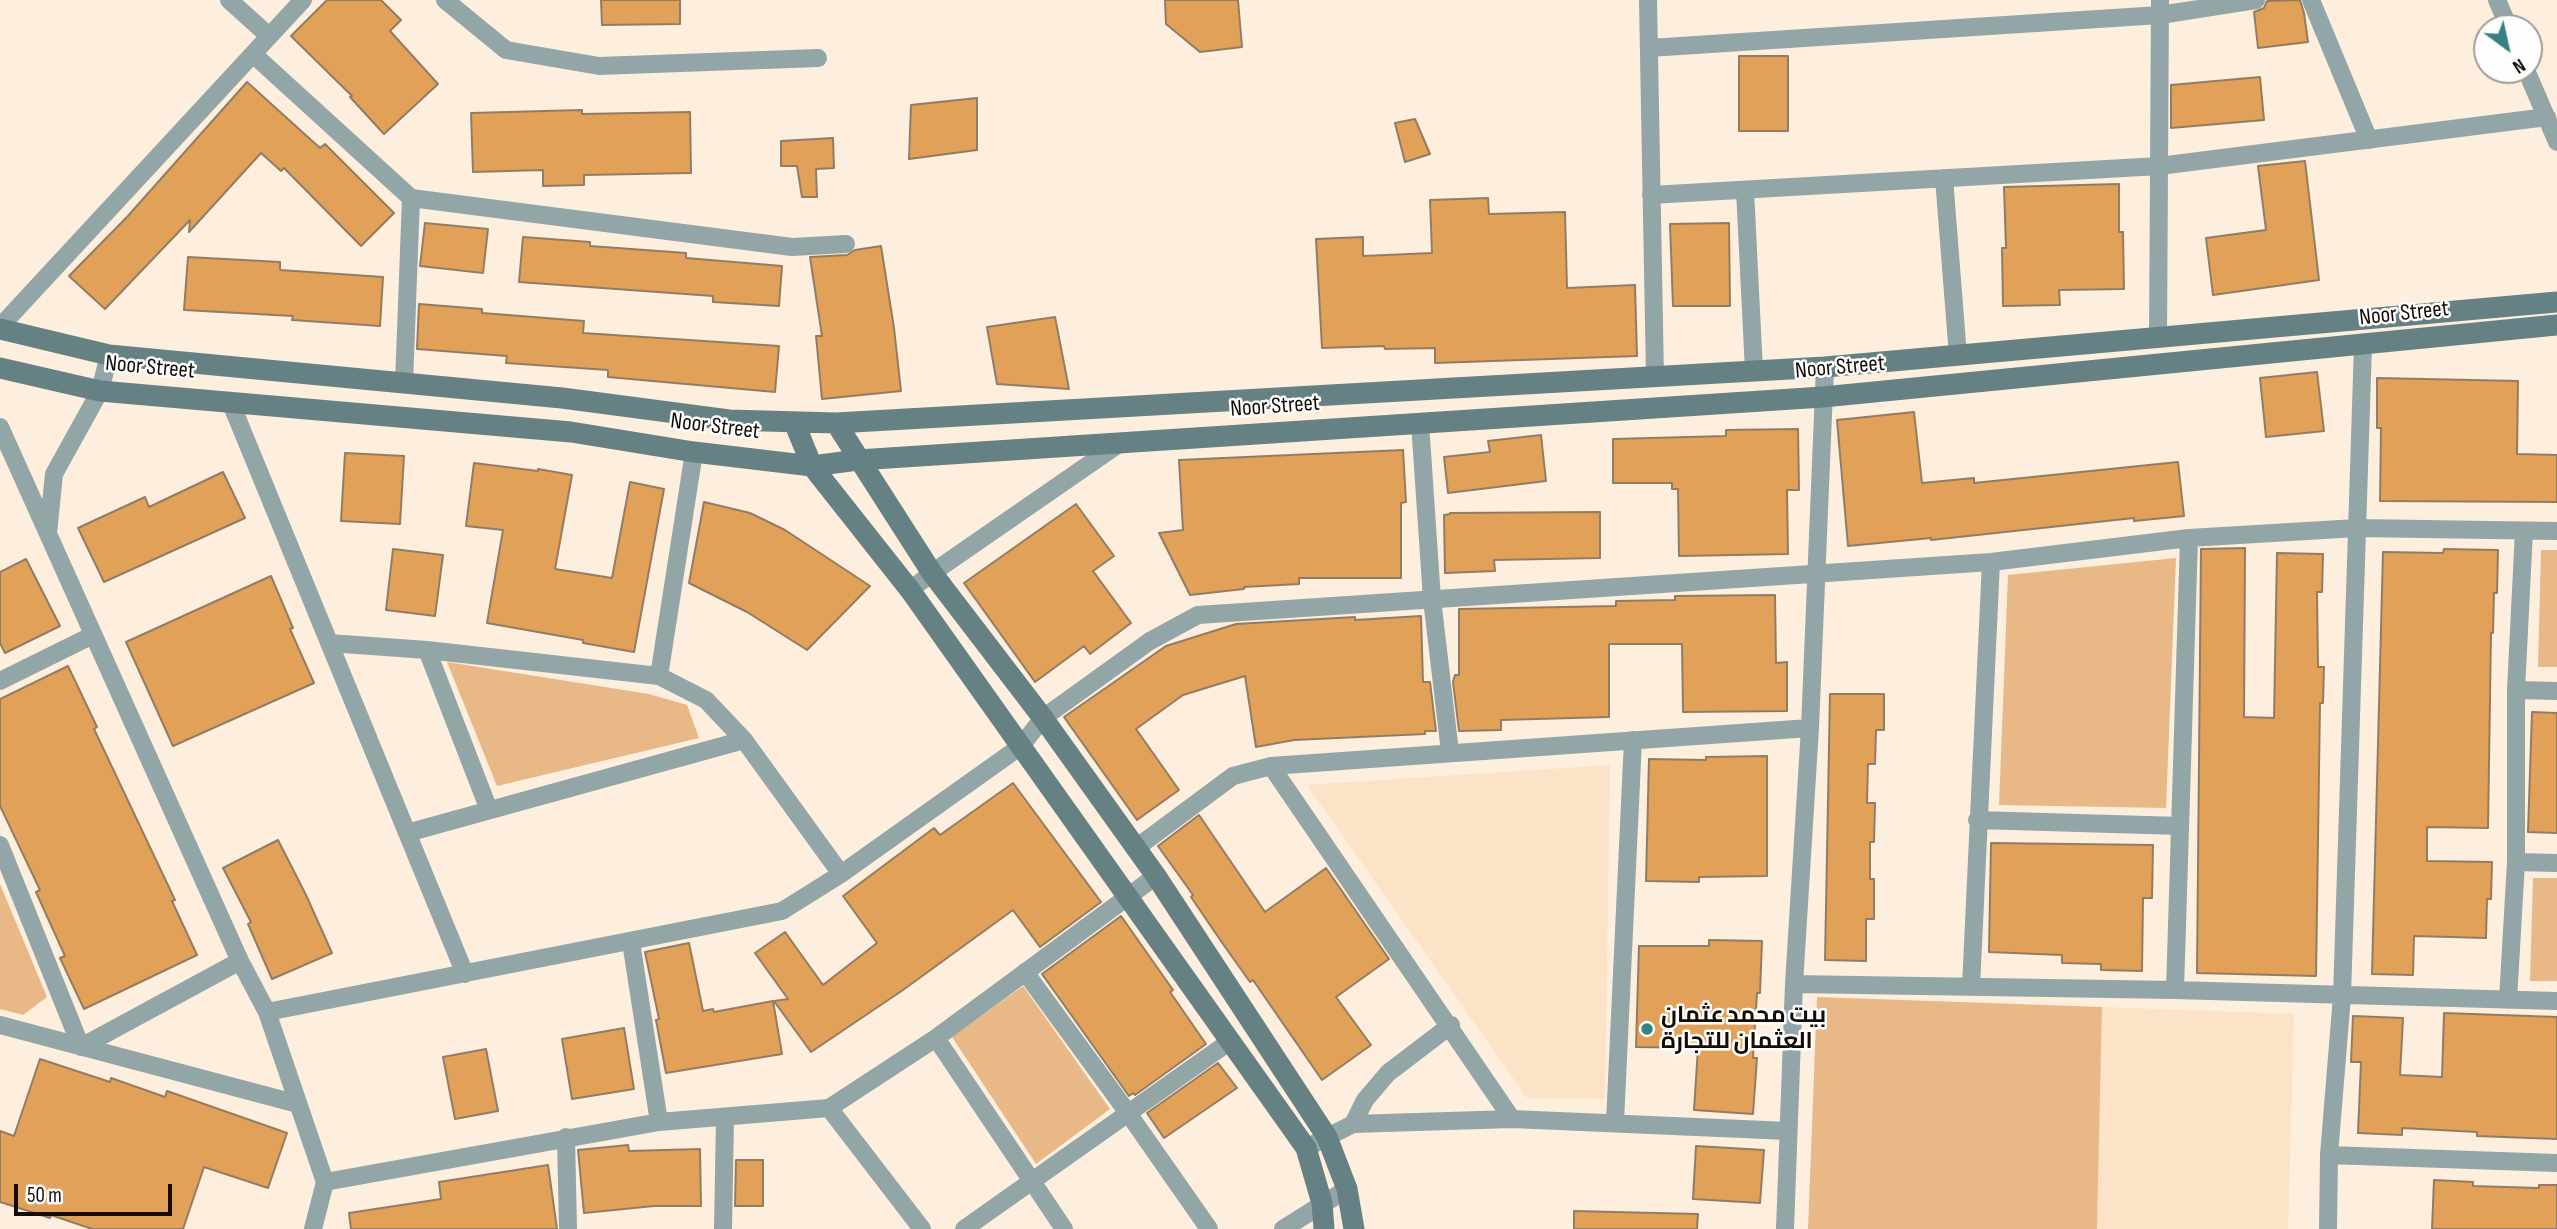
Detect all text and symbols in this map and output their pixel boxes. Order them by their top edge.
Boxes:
north arrow [2473,14,2543,84]
text: N [2508,53,2529,78]
street label: Noor Street [2358,296,2450,332]
street label: Noor Street [104,350,196,386]
street label: Noor Street [1794,350,1886,386]
street label: Noor Street [1229,390,1321,424]
street label: Noor Street [669,408,761,446]
place label: بيت محمد عثمان العثمان للتجارة [1661,1002,1826,1056]
marker: بيت محمد عثمان العثمان للتجارة [1639,1021,1655,1037]
scale bar [18,1170,175,1214]
text: 50 m [27,1183,62,1208]

